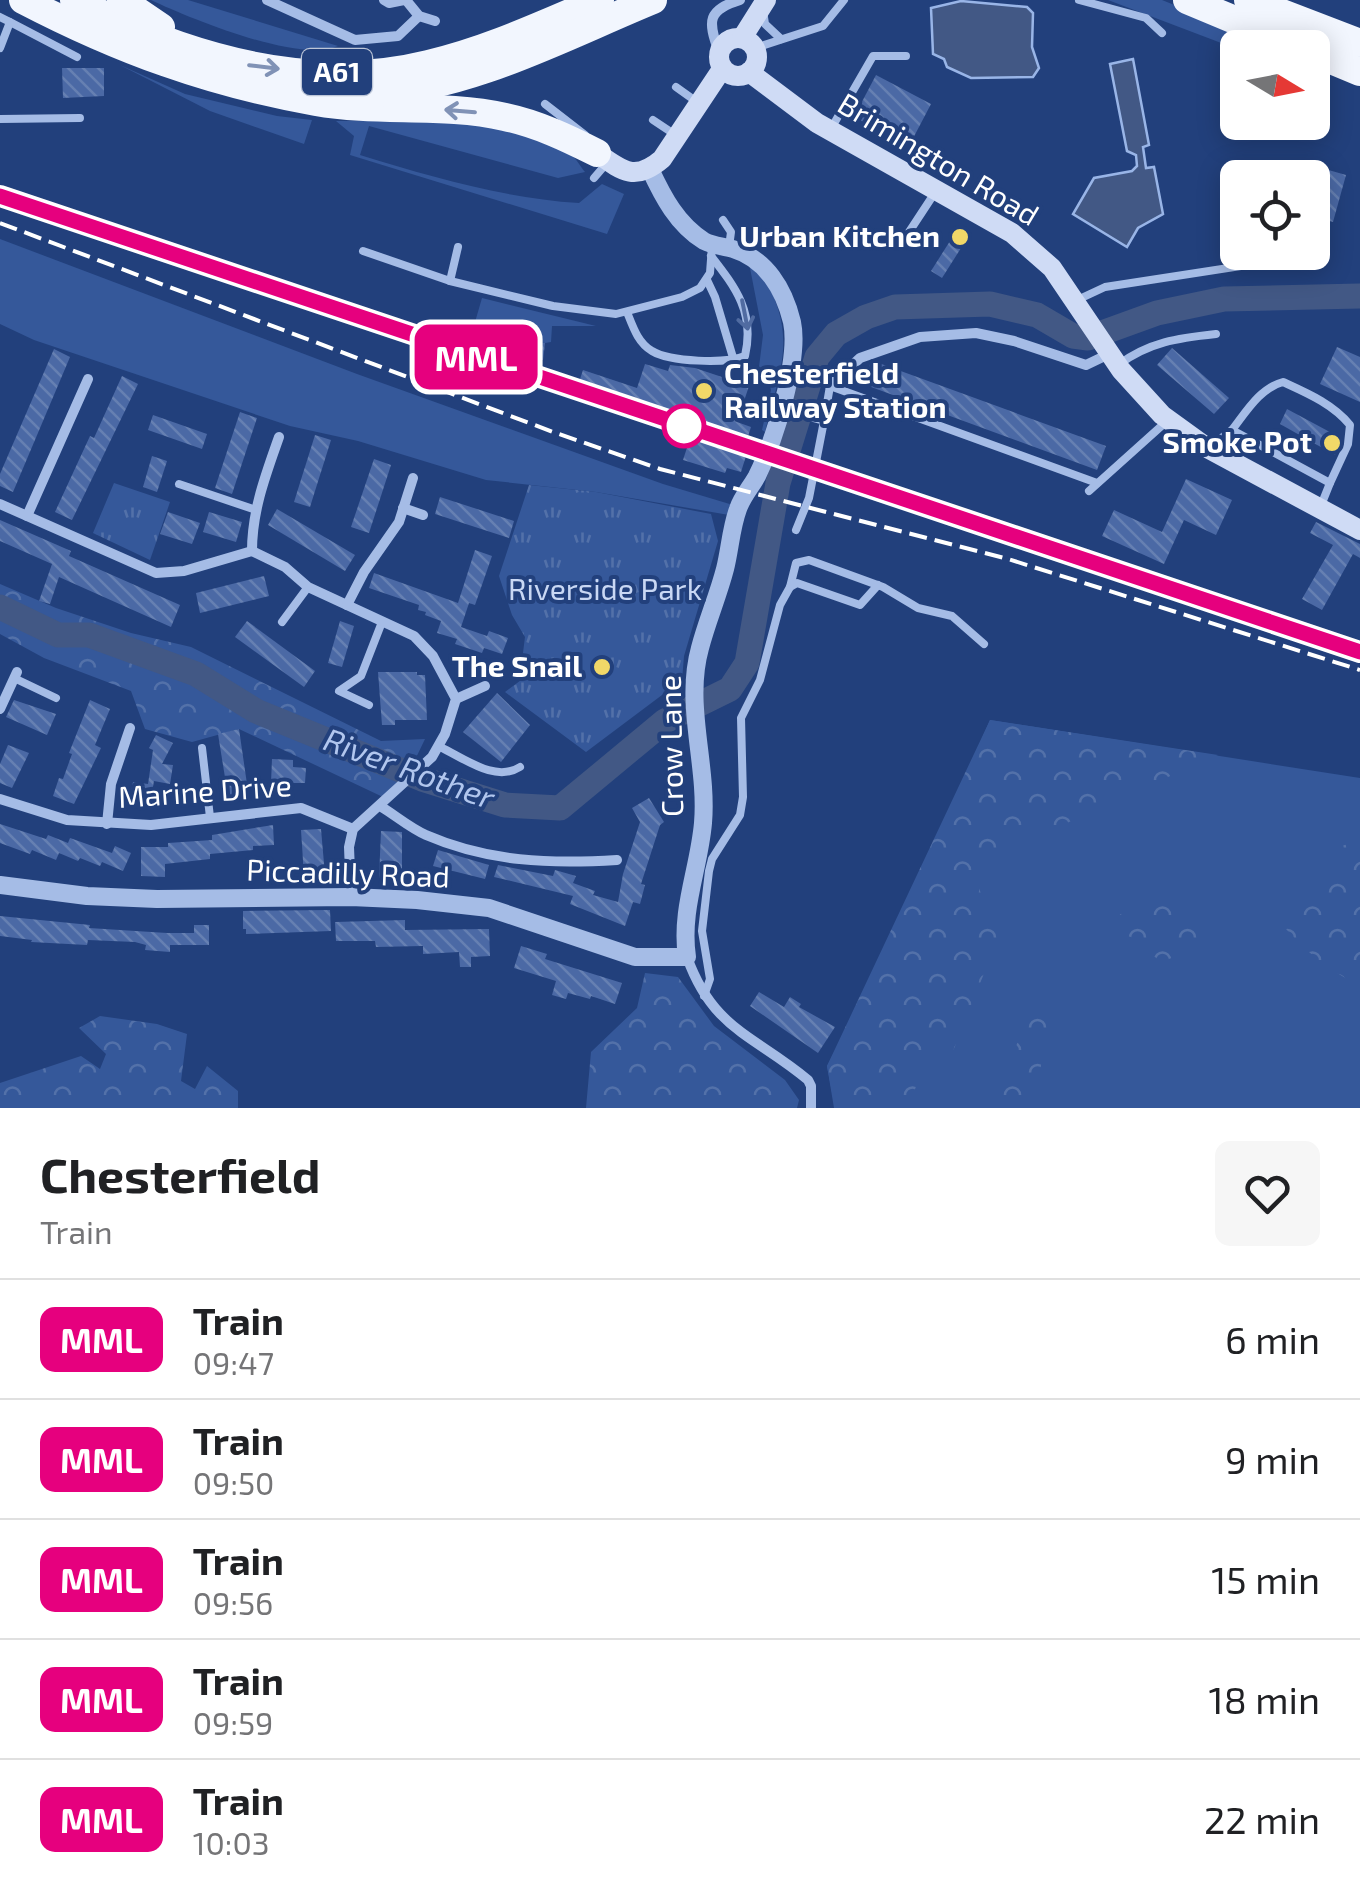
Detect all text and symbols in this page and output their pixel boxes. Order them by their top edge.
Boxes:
north arrow [1220,30,1330,140]
map controls [1220,30,1330,270]
road number: A61 [302,49,372,95]
one-way arrow [247,58,279,77]
street label: Brimington Road [832,84,1046,232]
one-way arrow [445,102,477,121]
button: locate [1220,160,1330,270]
place label: Urban Kitchen [739,217,940,253]
marker: Urban Kitchen [949,226,971,248]
one-way arrow [736,298,755,330]
line badge: MML [418,324,534,390]
text: MML [435,336,517,378]
place label: Chesterfield Railway Station [724,354,947,425]
marker: Chesterfield Railway Station [693,380,715,402]
unlabelled marker [663,405,705,447]
place label: Smoke Pot [1162,423,1312,459]
marker: Smoke Pot [1321,432,1343,454]
park label: Riverside Park [508,570,702,606]
place label: The Snail [452,647,582,683]
marker: The Snail [591,656,613,678]
street label: Crow Lane [651,675,689,817]
water label: River Rother [319,719,501,816]
street label: Marine Drive [117,766,293,814]
street label: Piccadilly Road [246,850,450,894]
button: heart [1215,1141,1320,1246]
text: Chesterfield [40,1145,320,1203]
text: Train [40,1212,113,1250]
text: Train [193,1297,284,1343]
text: 6 min [1225,1316,1320,1362]
text: MML [60,1318,143,1360]
text: 09:47 [193,1343,274,1381]
text: Train [193,1417,284,1463]
text: 9 min [1225,1436,1320,1482]
text: MML [60,1438,143,1480]
text: 09:50 [193,1463,274,1501]
text: Train [193,1537,284,1583]
text: 15 min [1211,1556,1320,1602]
text: MML [60,1558,143,1600]
text: 09:56 [193,1583,273,1621]
text: Train [193,1657,284,1703]
text: 18 min [1209,1676,1320,1722]
text: MML [60,1678,143,1720]
text: 09:59 [193,1703,273,1741]
text: Train [193,1777,284,1823]
text: 22 min [1204,1796,1320,1842]
text: MML [60,1798,143,1840]
text: 10:03 [193,1823,270,1861]

